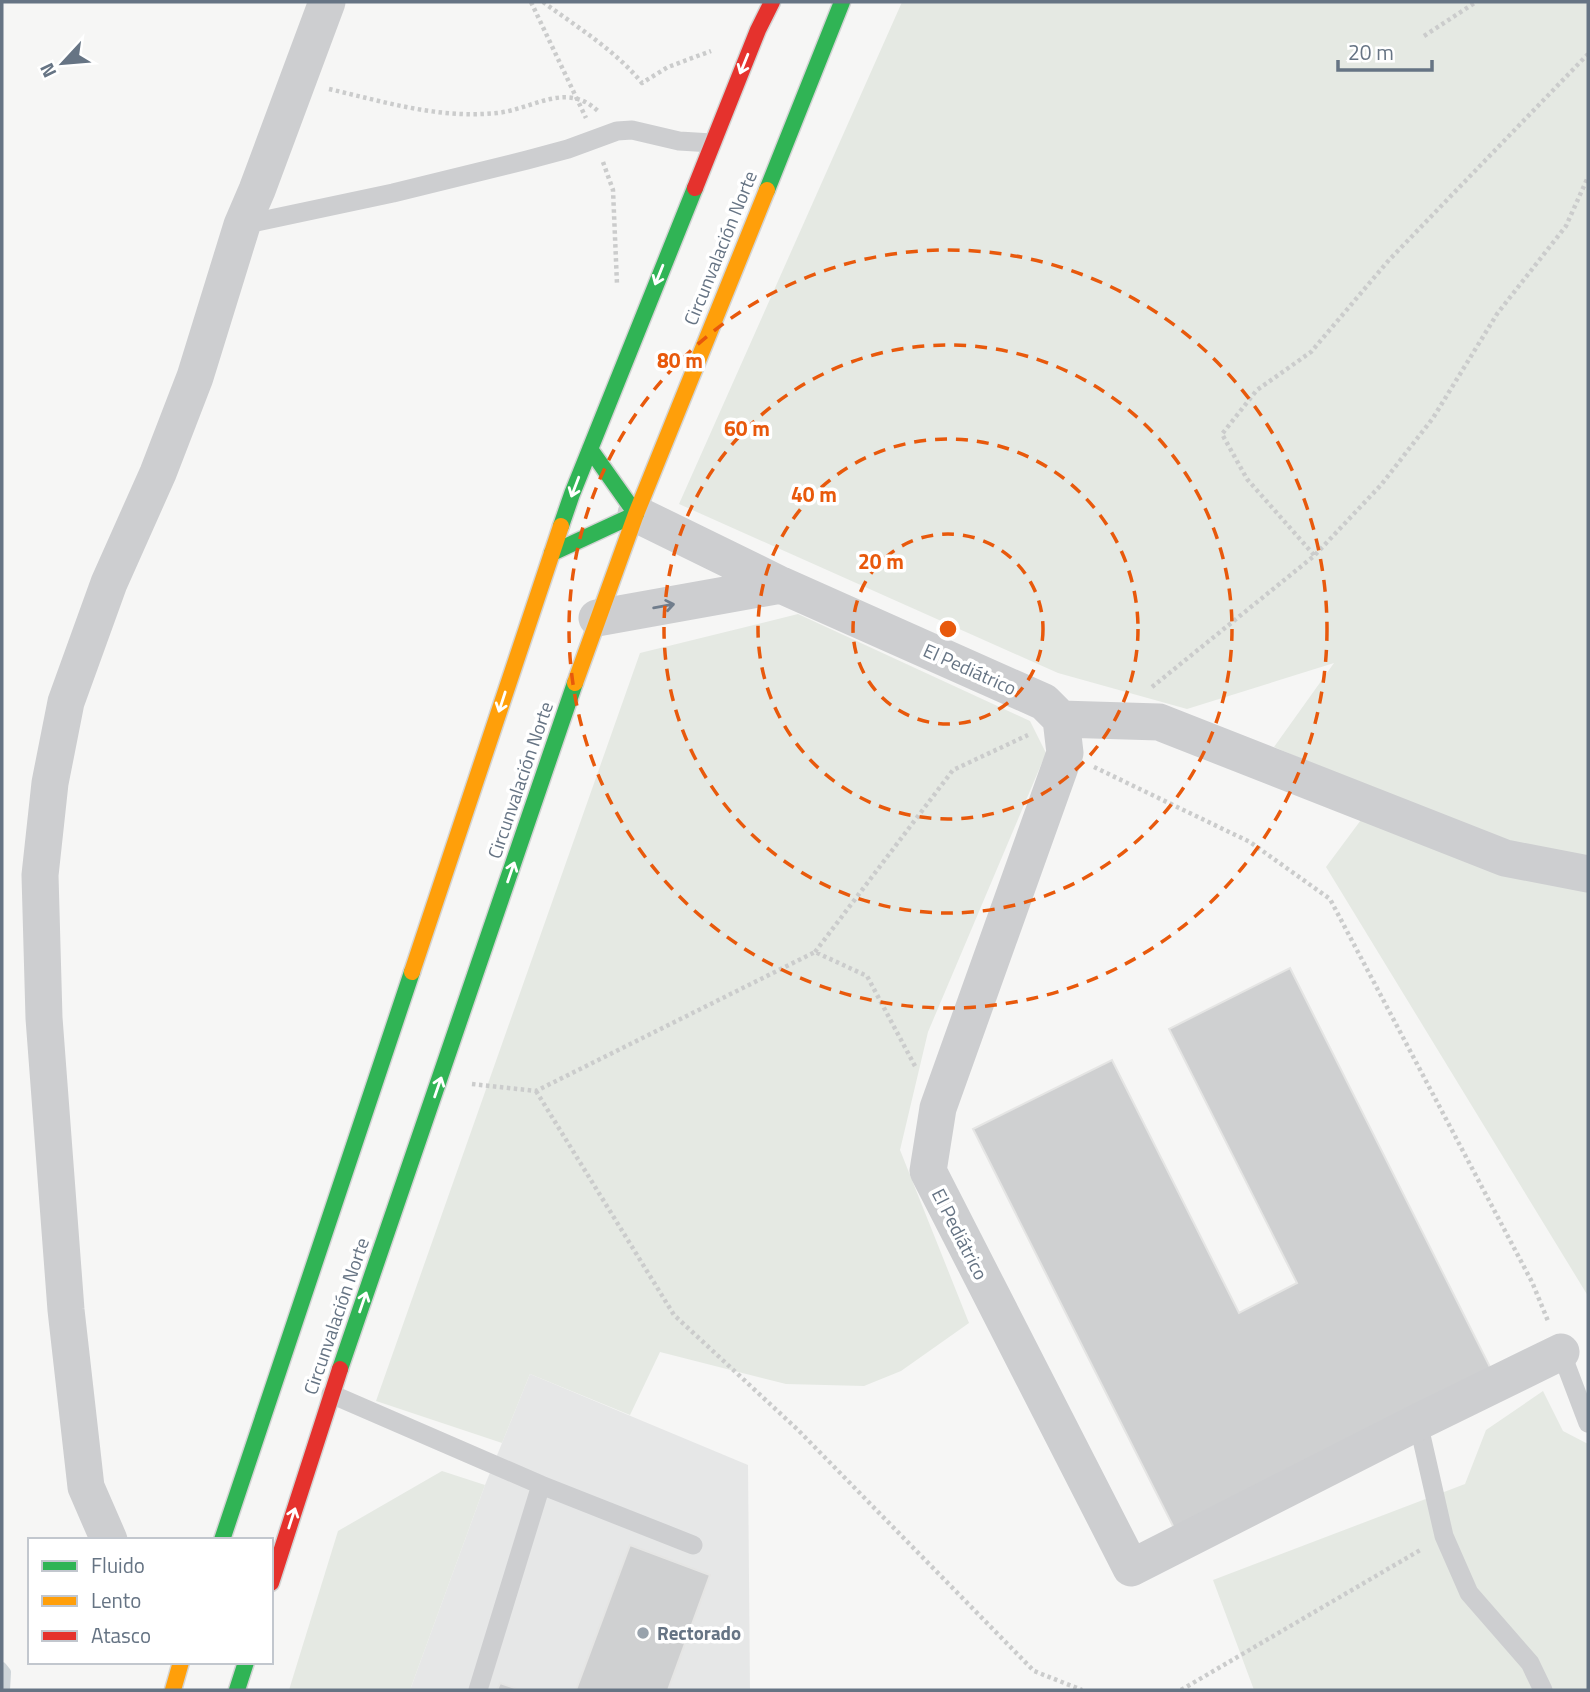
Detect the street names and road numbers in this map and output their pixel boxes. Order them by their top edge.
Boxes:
street label: Circunvalación Norte [675,166,764,329]
street label: El Pediátrico [919,635,1021,702]
street label: Circunvalación Norte [479,697,560,862]
street label: El Pediátrico [925,1183,996,1285]
street label: Circunvalación Norte [295,1233,376,1398]

